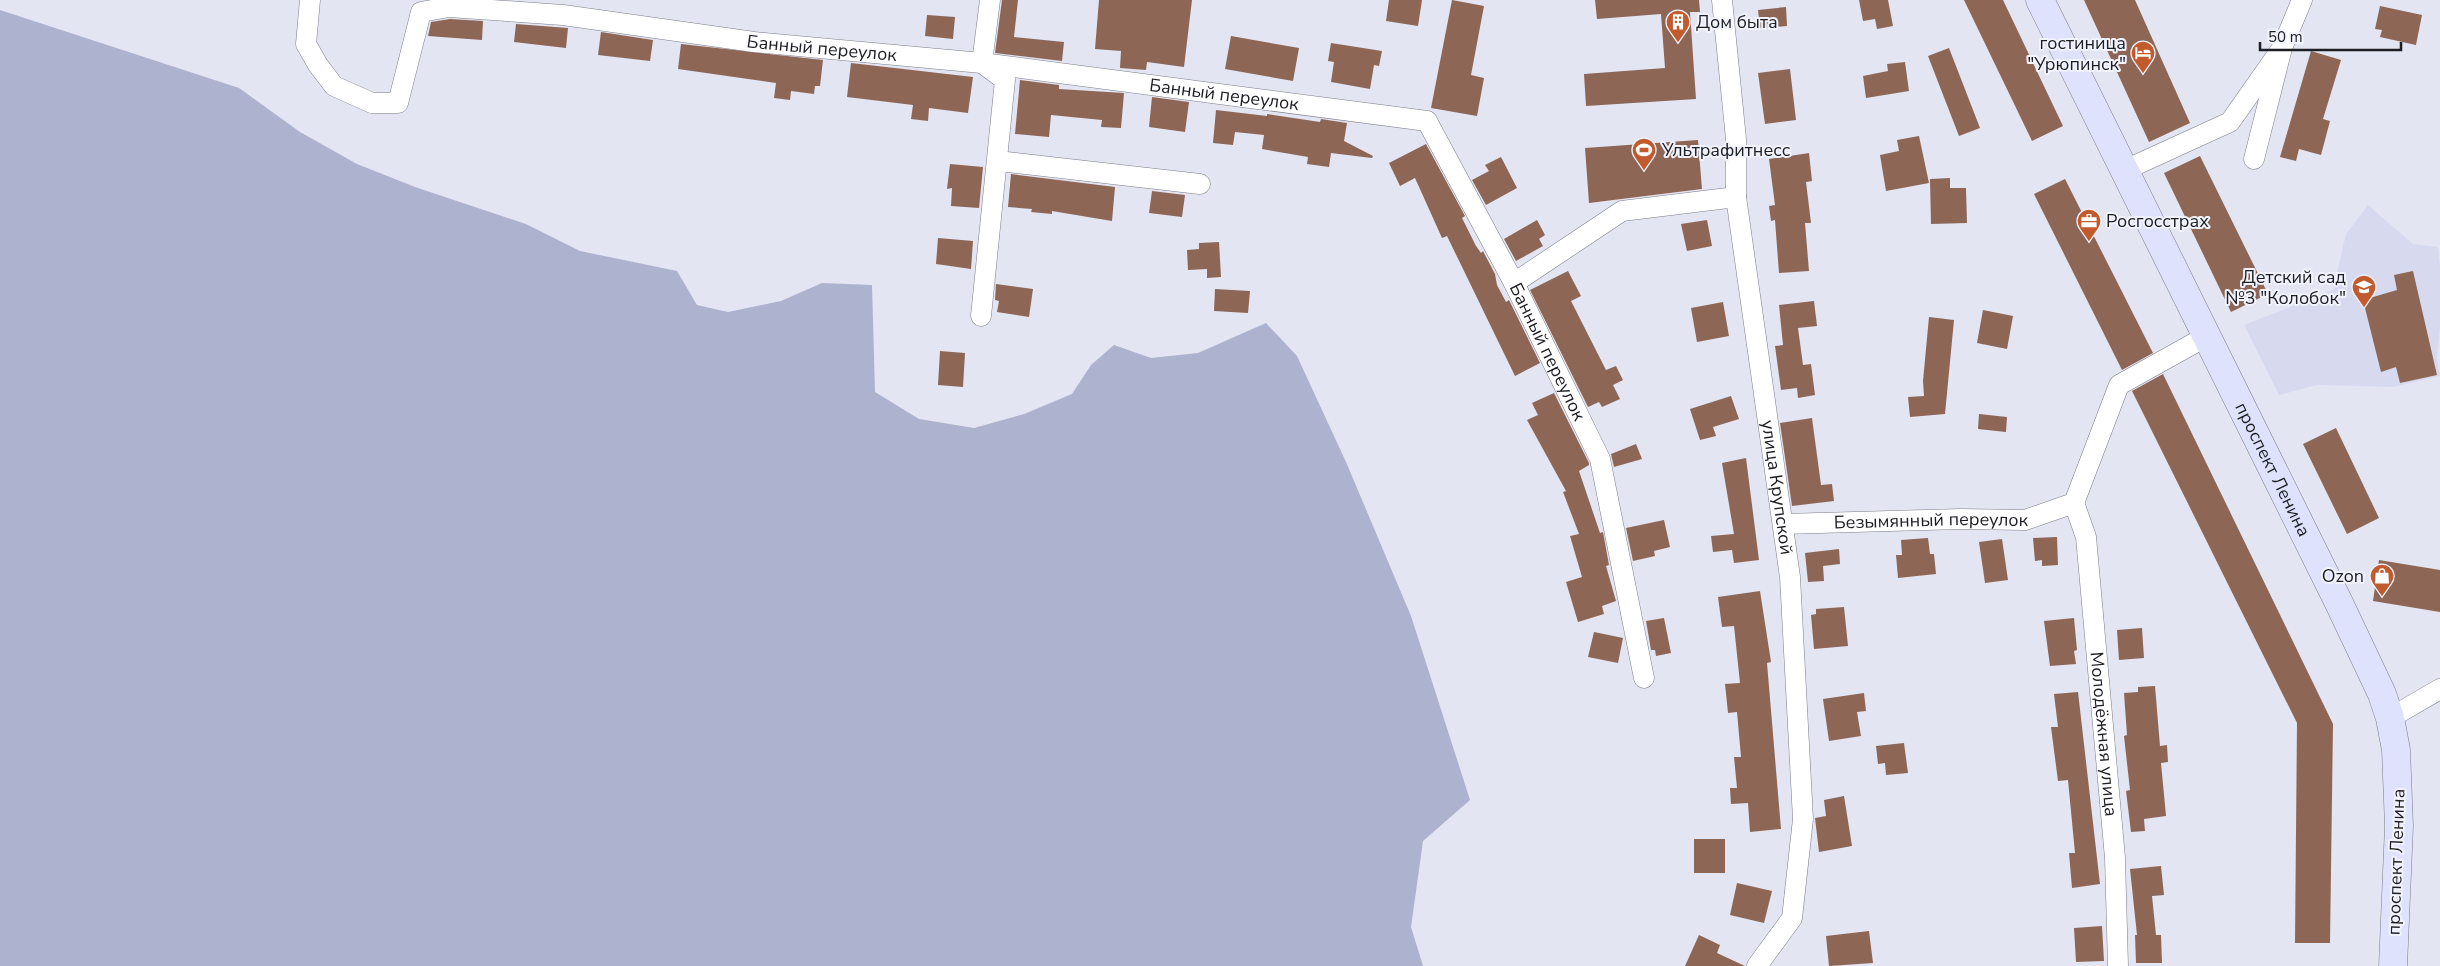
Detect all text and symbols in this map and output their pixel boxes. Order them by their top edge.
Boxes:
building icon: Дом быта [1665,9,1691,43]
place label: Дом быта [1696,10,1778,34]
scale bar [2260,20,2401,52]
text: 50 m [2268,27,2303,47]
street label: Банный переулок [745,29,898,67]
place label: гостиница "Урюпинск" [2027,31,2126,76]
hotel icon: гостиница "Урюпинск" [2130,40,2156,74]
street label: Банный переулок [1148,73,1301,116]
sports icon: Ультрафитнесс [1631,137,1657,171]
place label: Ультрафитнесс [1661,138,1791,162]
office icon: Росгосстрах [2076,208,2102,242]
place label: Росгосстрах [2106,209,2209,233]
place label: Детский сад №3 "Колобок" [2225,265,2346,310]
school or university icon: Детский сад №3 "Колобок" [2351,274,2377,308]
street label: Банный переулок [1504,279,1592,425]
street label: проспект Ленина [2229,398,2316,541]
street label: улица Крупской [1756,419,1799,556]
street label: Безымянный переулок [1833,507,2029,535]
shop icon: Ozon [2369,563,2395,597]
place label: Ozon [2322,564,2364,588]
street label: Молодёжная улица [2084,651,2123,818]
street label: проспект Ленина [2381,788,2411,936]

